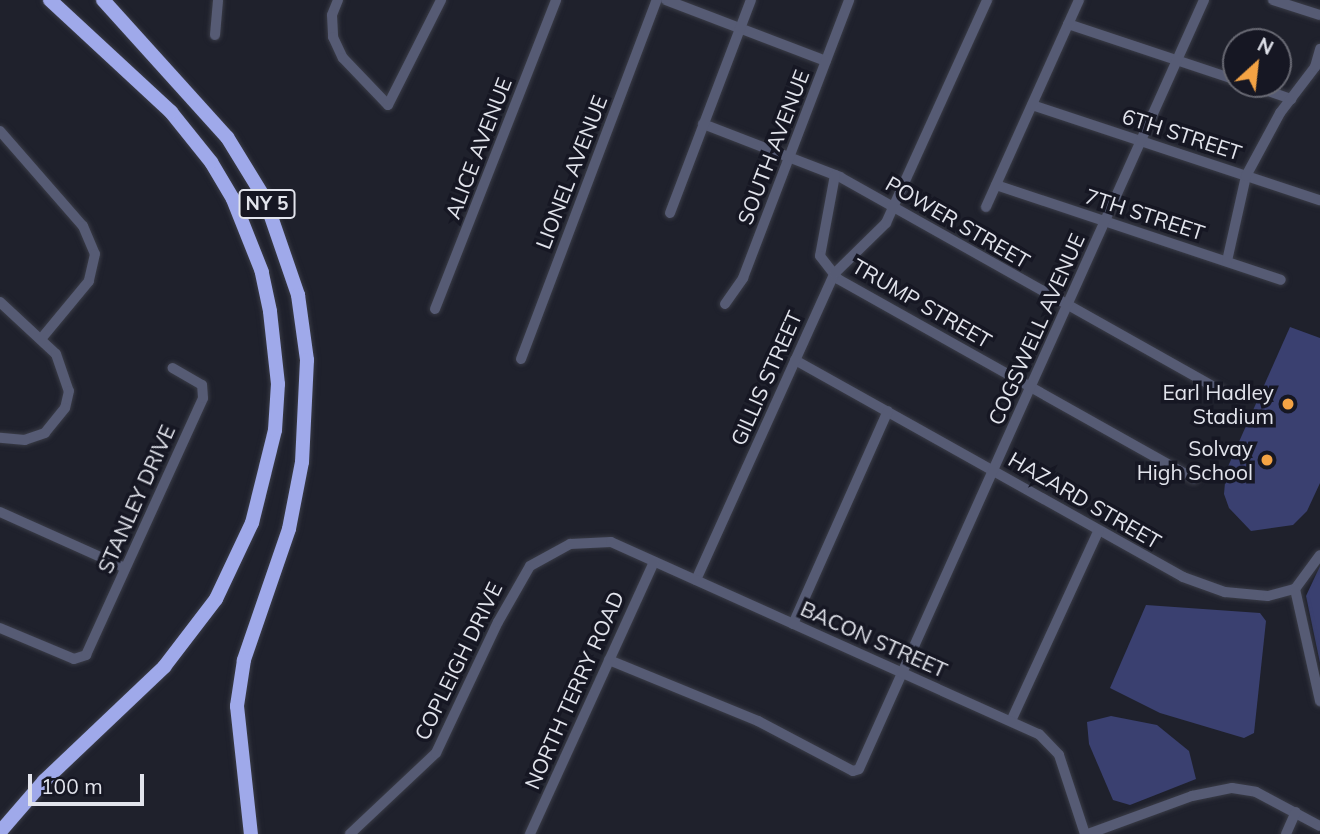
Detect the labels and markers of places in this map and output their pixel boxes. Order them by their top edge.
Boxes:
place label: Earl Hadley Stadium [1162,379,1274,429]
marker: Earl Hadley Stadium [1280,396,1296,412]
place label: Solvay High School [1137,435,1253,485]
marker: Solvay High School [1259,452,1275,468]

